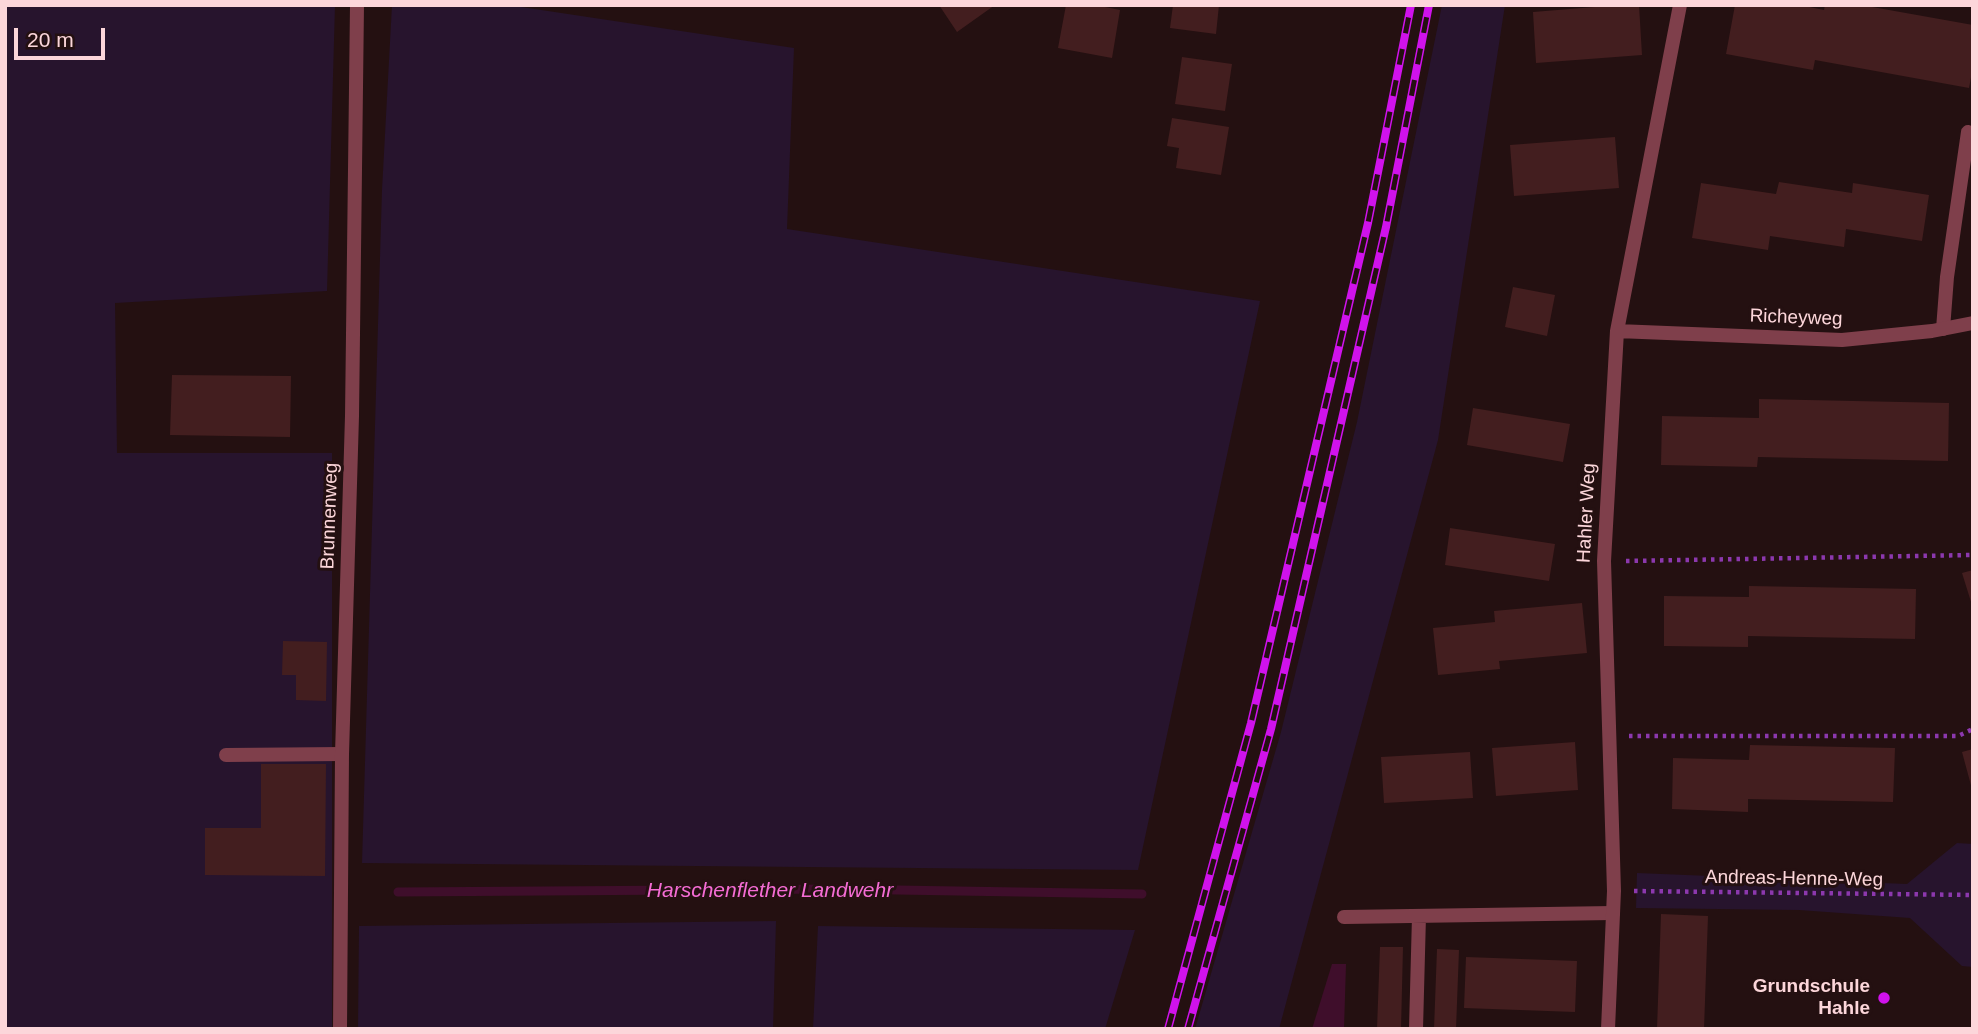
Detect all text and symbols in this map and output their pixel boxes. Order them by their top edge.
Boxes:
scale bar [18,14,108,58]
text: 20 m [27,28,74,51]
street label: Richeyweg [1749,305,1843,331]
street label: Brunnenweg [317,462,343,570]
street label: Hahler Weg [1573,462,1601,564]
street label: Andreas-Henne-Weg [1705,866,1883,892]
water label: Harschenflether Landwehr [647,878,893,904]
place label: Grundschule Hahle [1753,976,1870,1020]
marker: Grundschule Hahle [1876,990,1892,1006]

